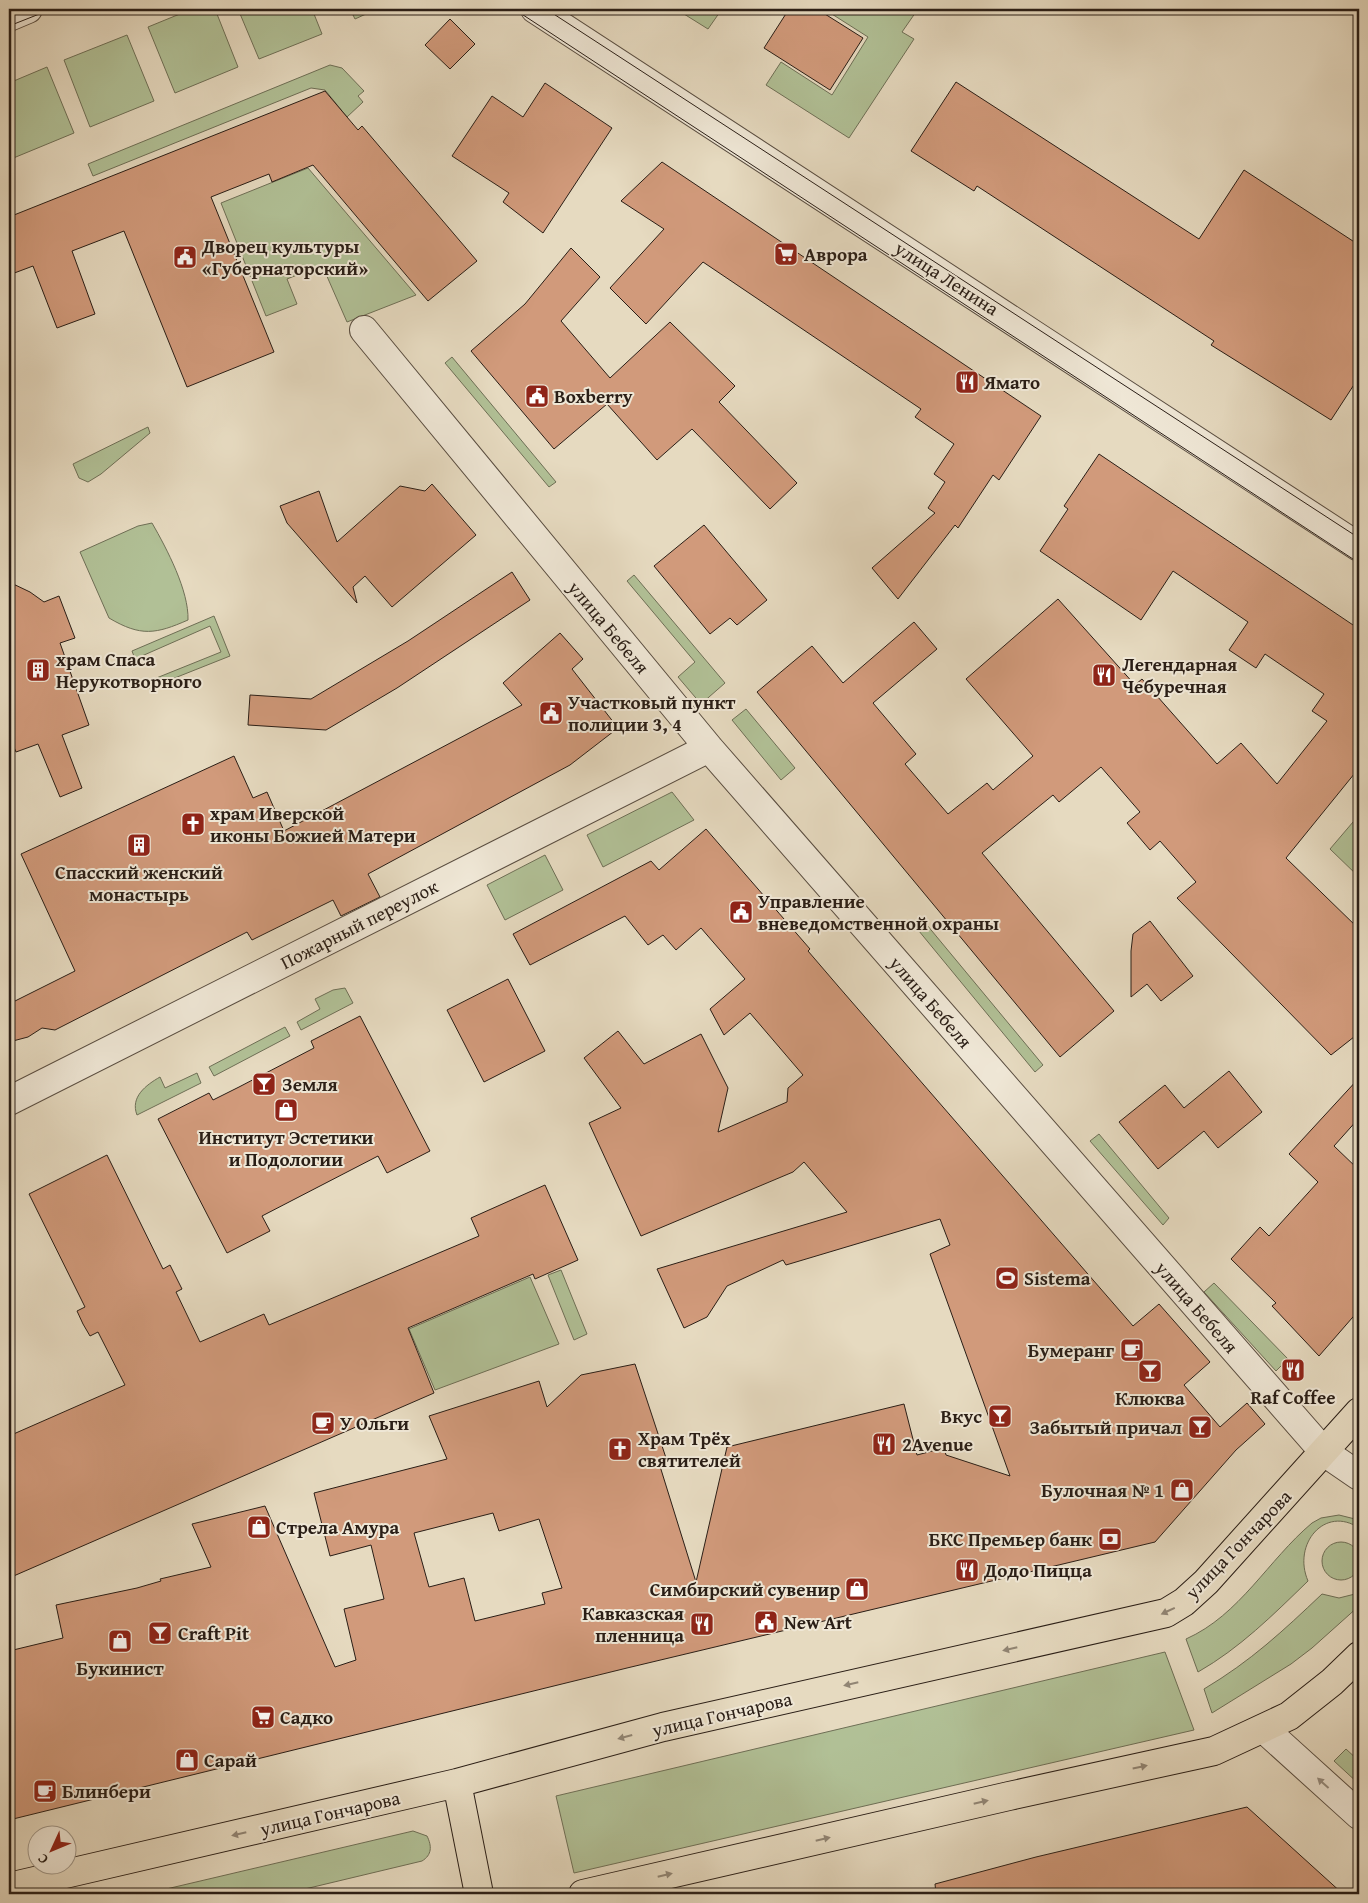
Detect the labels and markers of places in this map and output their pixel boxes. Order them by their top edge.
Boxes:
place label: Дворец культуры «Губернаторский» [201,232,368,282]
place label: Аврора [804,240,868,268]
supermarket icon: Аврора [773,241,799,267]
public building icon: Дворец культуры «Губернаторский» [172,244,198,270]
place label: Ямато [983,368,1040,396]
restaurant icon: Ямато [954,369,980,395]
place label: Boxberry [554,382,633,410]
public building icon: Boxberry [524,383,550,409]
place label: xрам Спаса Нерукотворного [56,645,202,695]
place label: Легендарная Чебуречная [1122,650,1237,700]
building icon: xрам Спаса Нерукотворного [25,657,51,683]
restaurant icon: Легендарная Чебуречная [1091,662,1117,688]
place label: Участковый пункт полиции 3, 4 [568,688,736,738]
public building icon: Участковый пункт полиции 3, 4 [538,700,564,726]
place label: храм Иверской иконы Божией Матери [210,799,416,849]
church icon: храм Иверской иконы Божией Матери [180,811,206,837]
building icon: Спасский женский монастырь [126,832,152,858]
place label: Спасский женский монастырь [55,858,223,908]
place label: Управление вневедомственной охраны [758,887,999,937]
public building icon: Управление вневедомственной охраны [728,899,754,925]
place label: Земля [282,1070,338,1098]
bar icon: Земля [251,1071,277,1097]
shop icon: Институт Эстетики и Подологии [273,1097,299,1123]
place label: Институт Эстетики и Подологии [198,1123,374,1173]
place label: Sistema [1024,1264,1091,1292]
sports icon: Sistema [994,1265,1020,1291]
place label: Бумеранг [1028,1336,1114,1364]
cafe icon: Бумеранг [1119,1337,1145,1363]
restaurant icon: Raf Coffee [1280,1357,1306,1383]
bar icon: Клюква [1137,1358,1163,1384]
place label: Raf Coffee [1250,1383,1336,1411]
place label: Клюква [1115,1384,1185,1412]
place label: Вкус [941,1402,982,1430]
bar icon: Вкус [987,1403,1013,1429]
place label: У Ольги [340,1409,409,1437]
cafe icon: У Ольги [310,1410,336,1436]
place label: Забытый причал [1030,1413,1182,1441]
bar icon: Забытый причал [1187,1414,1213,1440]
place label: Храм Трёх святителей [638,1424,741,1474]
place label: 2Avenue [902,1430,973,1458]
restaurant icon: 2Avenue [871,1431,897,1457]
church icon: Храм Трёх святителей [607,1436,633,1462]
place label: Булочная № 1 [1041,1476,1164,1504]
shop icon: Булочная № 1 [1169,1477,1195,1503]
place label: Стрела Амура [276,1513,399,1541]
shop icon: Стрела Амура [246,1514,272,1540]
place label: БКС Премьер банк [929,1525,1092,1553]
bank icon: БКС Премьер банк [1097,1526,1123,1552]
place label: Додо Пицца [983,1556,1092,1584]
restaurant icon: Додо Пицца [954,1557,980,1583]
place label: Симбирский сувенир [650,1575,840,1603]
shop icon: Симбирский сувенир [844,1576,870,1602]
place label: Кавказская пленница [582,1599,684,1649]
place label: New Art [784,1608,853,1636]
public building icon: New Art [753,1609,779,1635]
restaurant icon: Кавказская пленница [689,1611,715,1637]
place label: Craft Pit [178,1619,250,1647]
bar icon: Craft Pit [147,1620,173,1646]
shop icon: Букинист [107,1628,133,1654]
place label: Букинист [76,1654,164,1682]
place label: Садко [280,1703,333,1731]
supermarket icon: Садко [250,1704,276,1730]
place label: Сарай [204,1746,257,1774]
shop icon: Сарай [174,1747,200,1773]
place label: Блинбери [62,1777,151,1805]
cafe icon: Блинбери [32,1778,58,1804]

